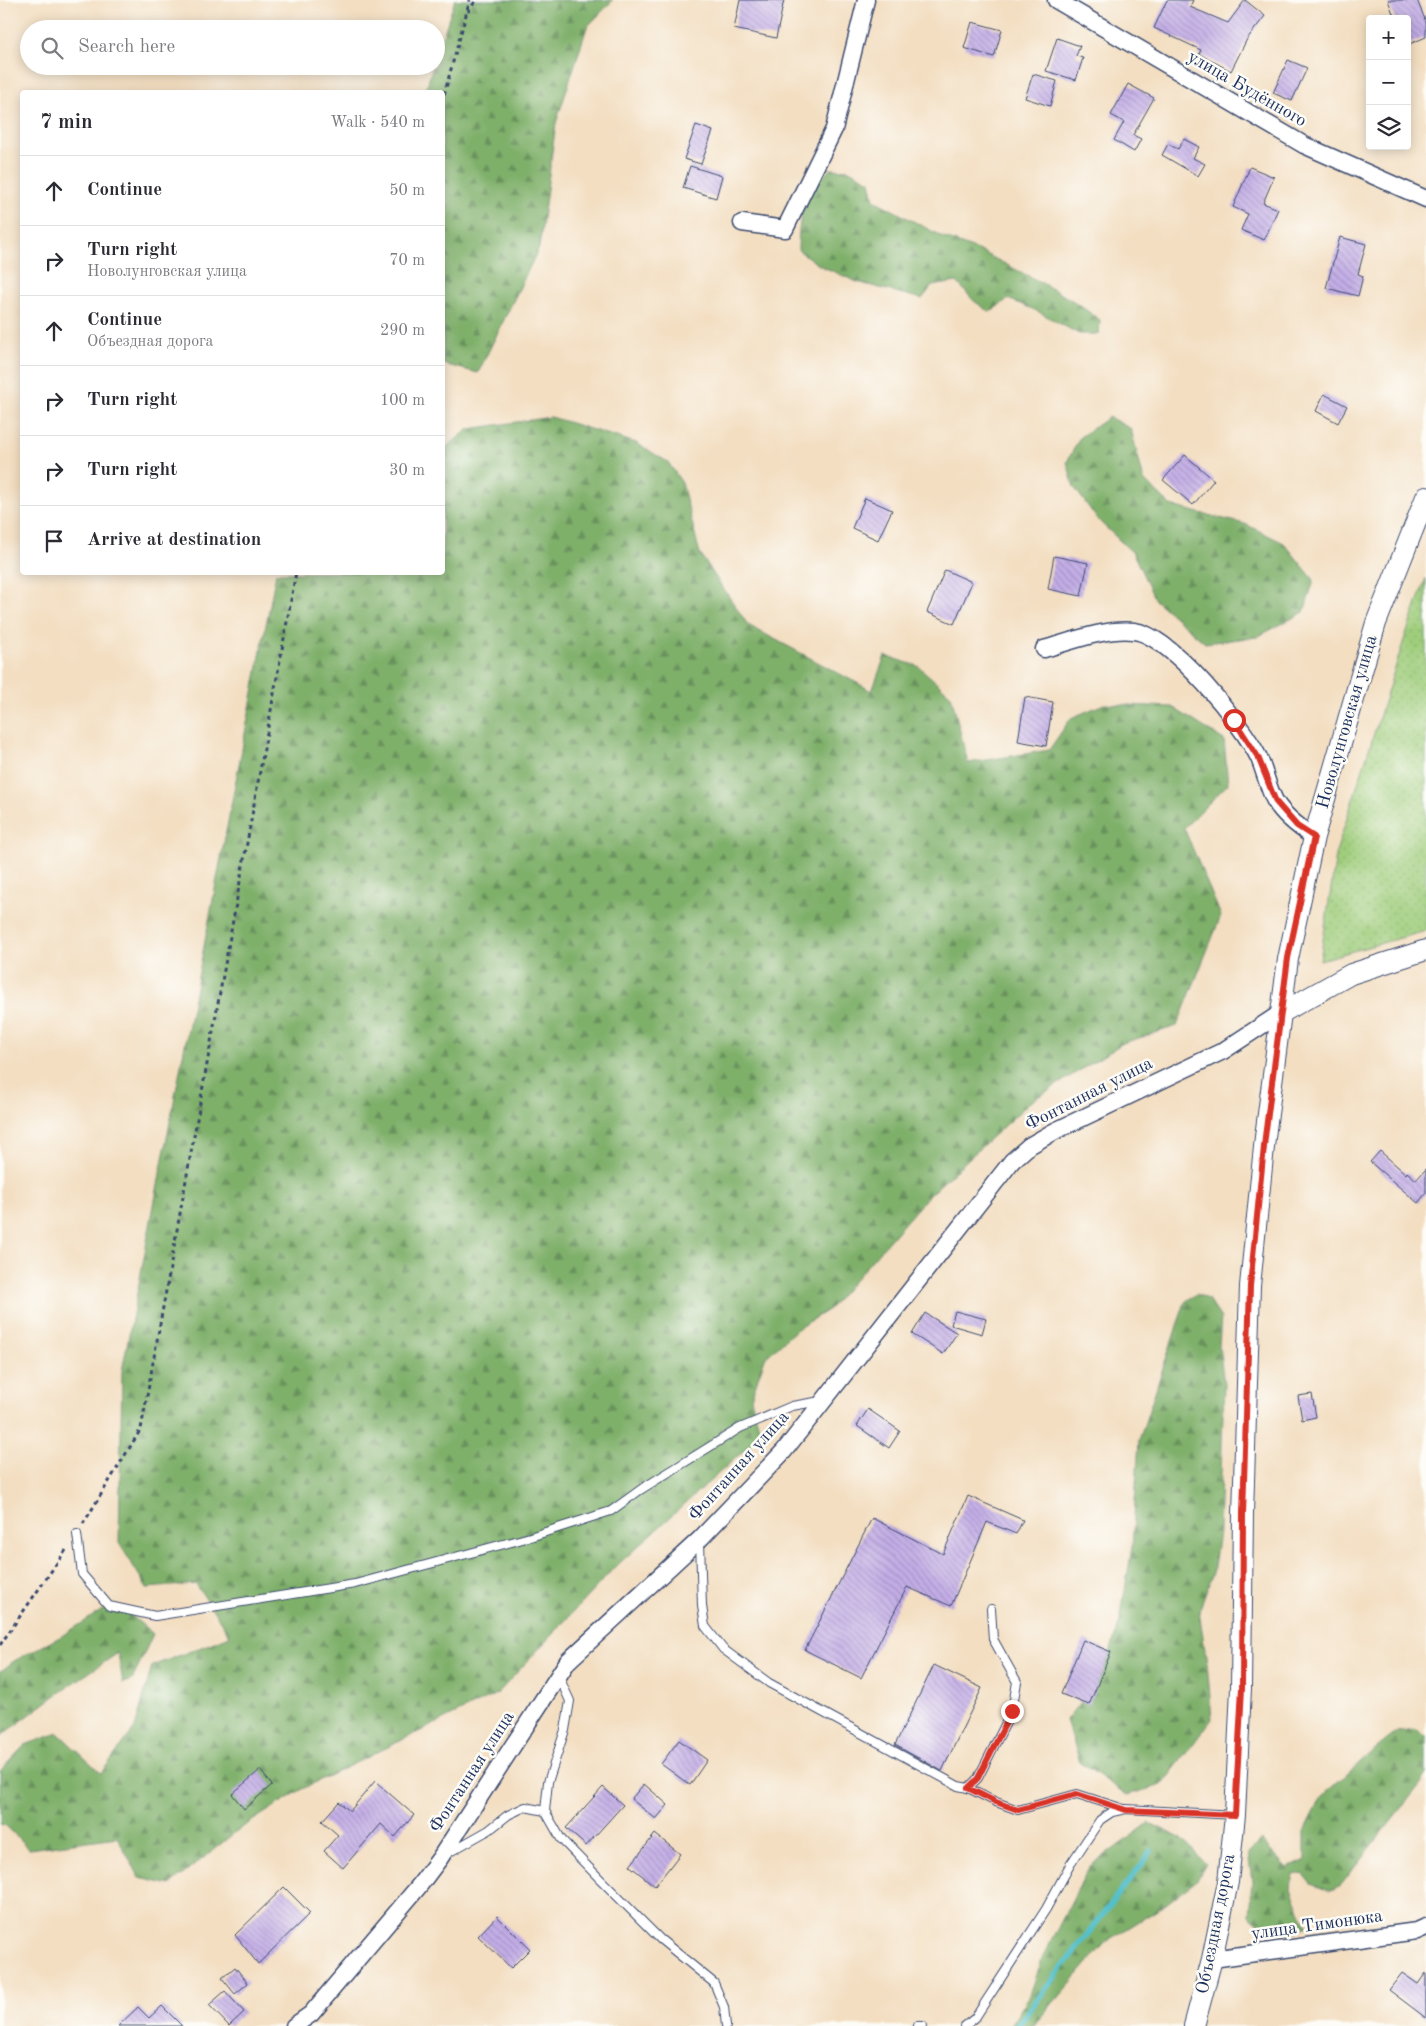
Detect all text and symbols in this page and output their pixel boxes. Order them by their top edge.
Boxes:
map controls [1366,15,1411,150]
button: + [1366,15,1411,60]
search box [20,20,445,75]
icon: search [38,34,66,62]
text: Search here [78,38,175,57]
street label: улица Будённого [1184,48,1310,130]
button: − [1366,60,1411,105]
button: layers [1366,105,1411,150]
text: 7 min [40,112,93,133]
text: Walk · 540 m [330,115,425,131]
icon: ahead [40,177,68,205]
text: Continue [87,181,162,200]
text: 50 m [389,183,425,199]
text: Turn right [87,241,177,260]
icon: right [40,247,68,275]
text: 70 m [389,253,425,269]
text: Новолунговская улица [87,264,247,280]
text: Continue [87,311,162,330]
icon: ahead [40,317,68,345]
text: 290 m [380,323,425,339]
text: Объездная дорога [87,334,213,350]
icon: right [40,387,68,415]
text: Turn right [87,391,177,410]
text: 100 m [380,393,425,409]
icon: right [40,457,68,485]
text: Turn right [87,461,177,480]
text: 30 m [389,463,425,479]
icon: arrive [40,527,68,555]
text: Arrive at destination [87,531,261,550]
street label: Новолунговская улица [1314,633,1380,811]
route start [1223,709,1246,732]
street label: Фонтанная улица [1022,1054,1156,1134]
street label: Фонтанная улица [685,1408,793,1524]
route end [1001,1700,1024,1723]
street label: Фонтанная улица [426,1708,518,1836]
street label: Объездная дорога [1194,1852,1238,1996]
street label: улица Тимонюка [1250,1907,1384,1943]

